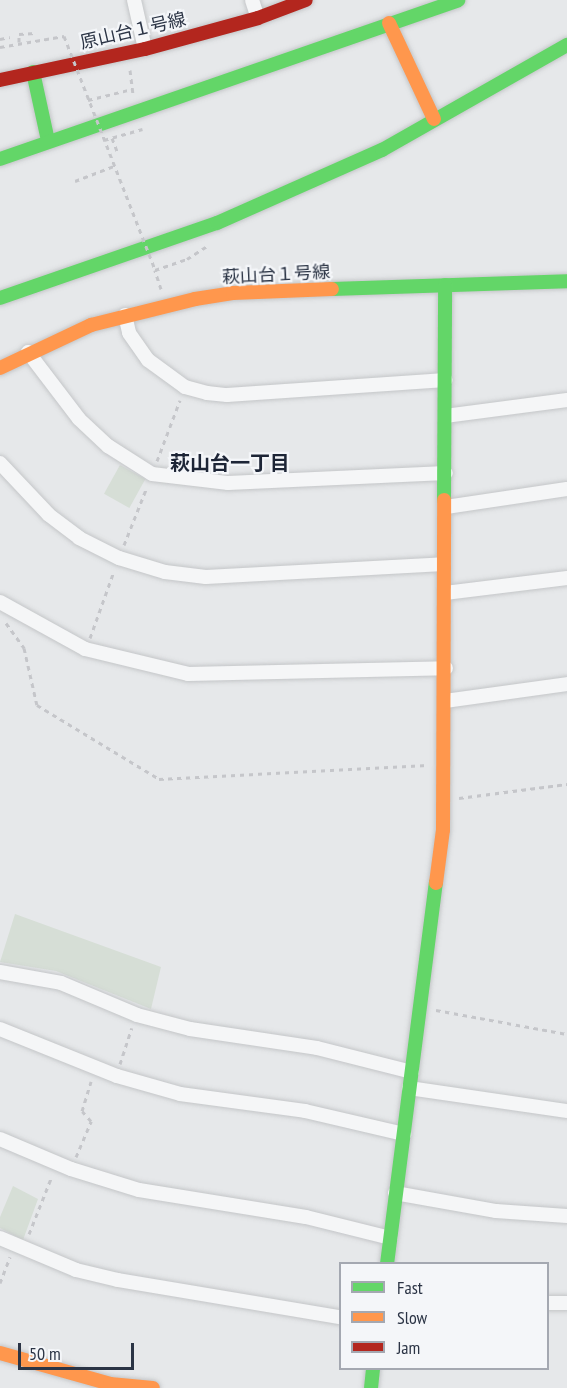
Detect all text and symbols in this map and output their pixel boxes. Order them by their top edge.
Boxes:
street label: 原山台１号線 [78,8,188,54]
street label: 萩山台１号線 [222,261,330,289]
district label: 萩山台一丁目 [170,451,290,475]
legend [339,1262,549,1370]
text: Fast [397,1276,423,1299]
text: Slow [397,1306,427,1329]
scale bar [21,1331,136,1369]
text: Jam [397,1336,420,1359]
text: 50 m [29,1342,61,1365]

